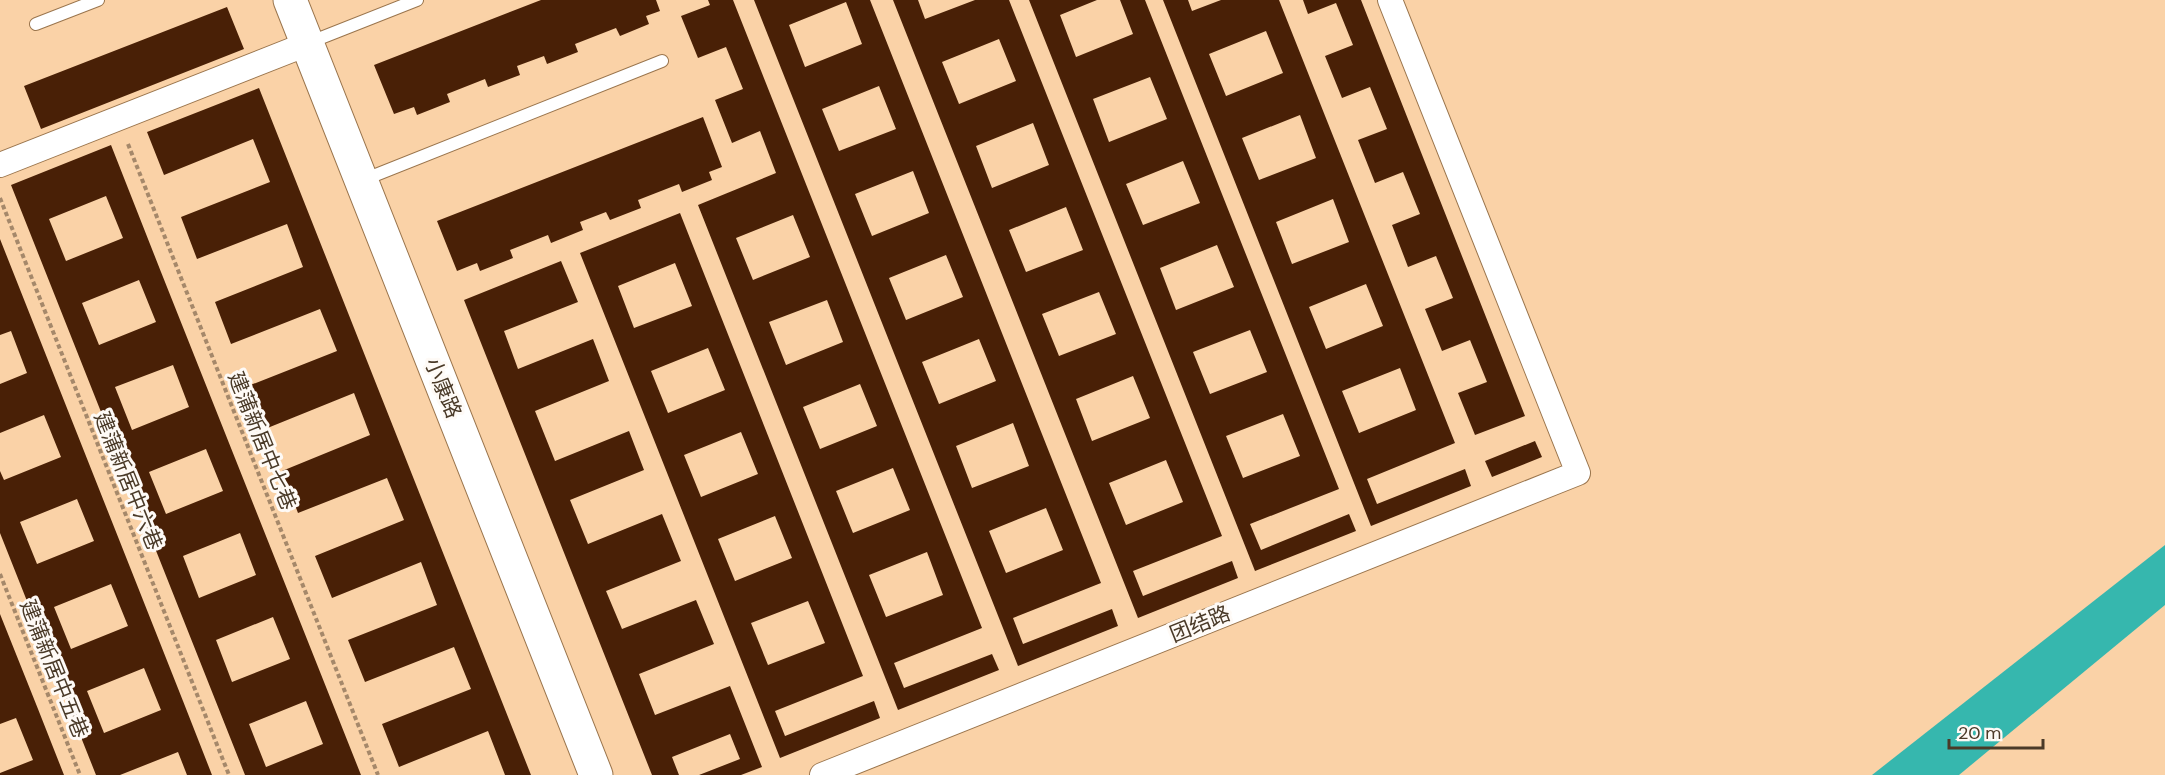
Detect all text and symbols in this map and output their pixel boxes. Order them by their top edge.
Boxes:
street label: 小康路 [418,354,468,422]
street label: 建蒲新居中七巷 [221,368,303,514]
street label: 建蒲新居中六巷 [87,408,169,554]
street label: 建蒲新居中五巷 [13,596,95,742]
street label: 团结路 [1166,599,1234,649]
scale bar [1949,712,2044,750]
text: 20 m [1958,721,2001,745]

